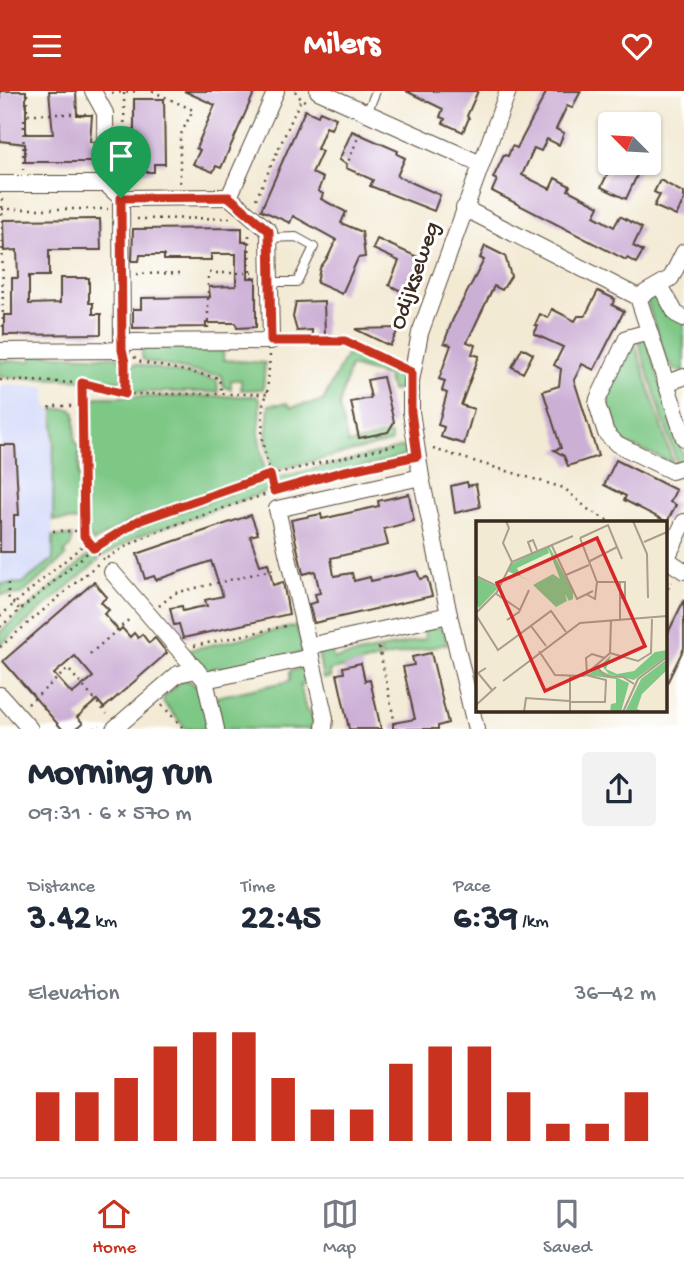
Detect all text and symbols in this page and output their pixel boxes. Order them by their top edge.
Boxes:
icon: menu [28,27,66,65]
text: Milers [304,27,380,65]
icon: heart [618,27,656,65]
north arrow [598,112,662,175]
map controls [598,112,661,175]
pin [91,126,151,198]
icon: arrive [102,137,140,175]
street label: Odijkseweg [385,218,447,334]
inset map [476,521,666,711]
button: share [582,752,656,826]
text: Morning run [28,753,212,797]
text: 09:31 · 6 × 570 m [28,801,192,828]
text: Distance [28,876,95,899]
text: Time [241,876,275,899]
text: Pace [453,876,491,899]
text: 3.42 [28,899,91,940]
text: 22:45 [241,899,321,940]
text: 6:39 [453,899,518,940]
text: km [91,911,117,934]
text: /km [518,911,549,934]
text: Elevation [28,981,119,1008]
text: 36–42 m [574,981,656,1008]
tab: Home [92,1195,136,1260]
tab: Map [321,1195,359,1260]
tab: Saved [543,1195,592,1260]

